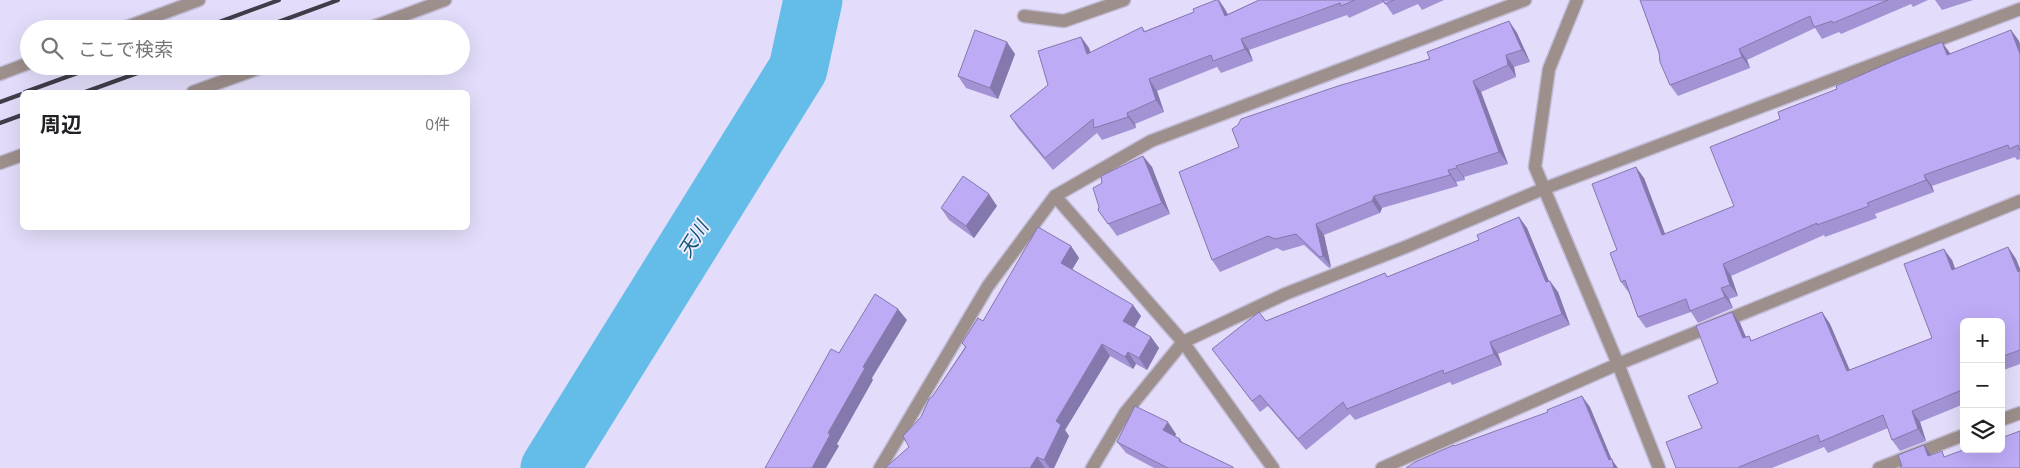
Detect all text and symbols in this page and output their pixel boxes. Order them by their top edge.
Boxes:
search box [20,20,470,75]
icon: search [38,34,66,62]
text: ここで検索 [78,37,173,61]
text: 周辺 [40,111,82,138]
text: 0件 [425,114,450,134]
water label: 天川 [673,215,714,261]
map controls [1960,318,2005,453]
button: + [1960,318,2005,363]
button: − [1960,363,2005,408]
button: layers [1960,408,2005,453]

